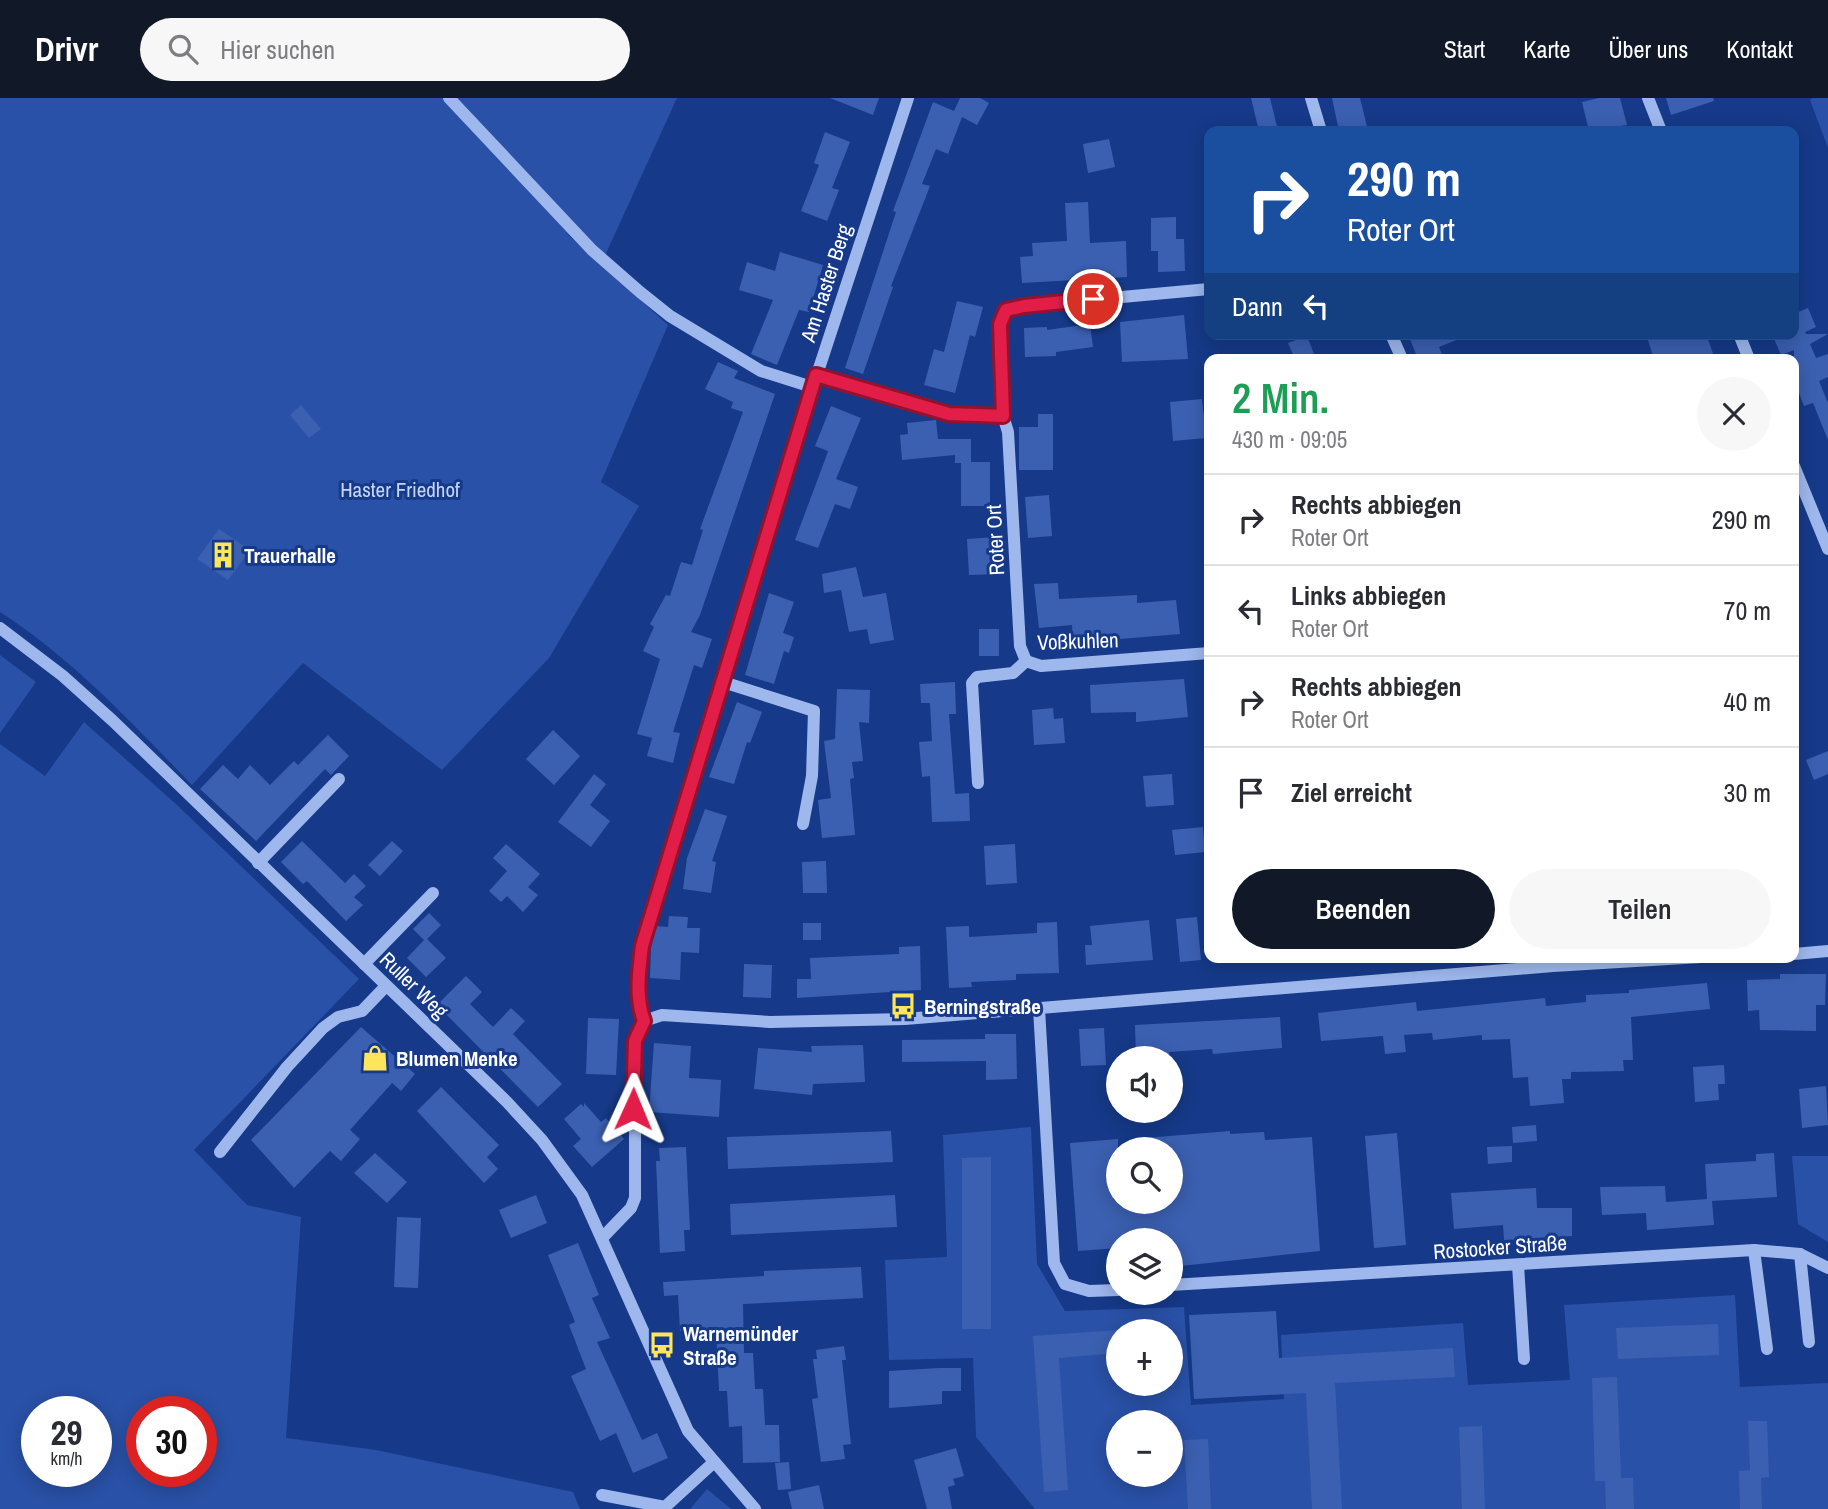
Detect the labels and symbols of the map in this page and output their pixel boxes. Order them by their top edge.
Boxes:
street label: Am Haster Berg [793,220,859,347]
pin [1063,269,1123,329]
park label: Haster Friedhof [340,475,460,504]
street label: Roter Ort [979,504,1011,576]
building icon: Trauerhalle [208,540,238,570]
place label: Trauerhalle [244,541,336,570]
street label: Voßkuhlen [1037,625,1119,657]
street label: Ruller Weg [373,945,455,1025]
bus stop icon: Berningstraße [888,991,918,1021]
place label: Berningstraße [924,992,1041,1021]
shop icon: Blumen Menke [360,1043,390,1073]
place label: Blumen Menke [396,1044,518,1073]
position arrow [596,1072,670,1146]
street label: Rostocker Straße [1432,1228,1568,1266]
place label: Warnemünder Straße [683,1319,798,1372]
bus stop icon: Warnemünder Straße [647,1330,677,1360]
speed limit sign: 30 [126,1396,217,1487]

